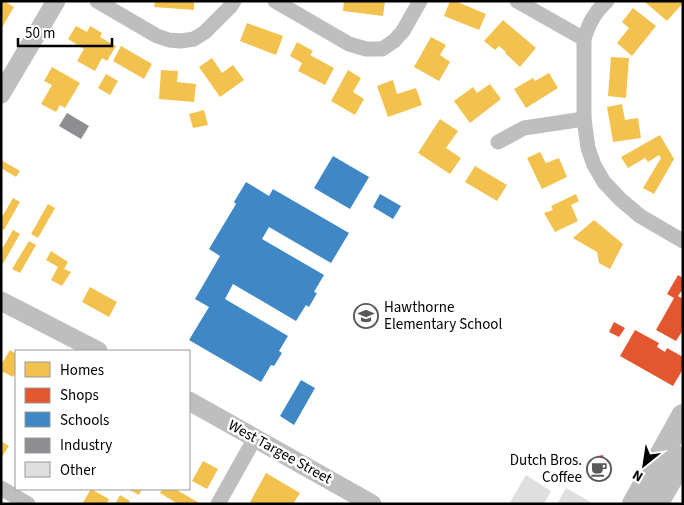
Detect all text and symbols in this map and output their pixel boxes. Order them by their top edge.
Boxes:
scale bar [18,15,111,47]
text: 50 m [25,23,55,44]
place label: Hawthorne Elementary School [384,297,502,335]
school or university icon: Hawthorne Elementary School [353,303,379,329]
legend [15,350,190,490]
text: Homes [60,360,104,381]
text: Shops [60,385,99,406]
text: Schools [60,410,109,431]
street label: West Targee Street [224,415,336,489]
text: Industry [60,435,112,456]
north arrow [619,440,669,490]
place label: Dutch Bros. Coffee [510,450,582,488]
cafe icon: Dutch Bros. Coffee [586,456,612,482]
text: Other [60,460,97,481]
text: N [629,464,647,486]

